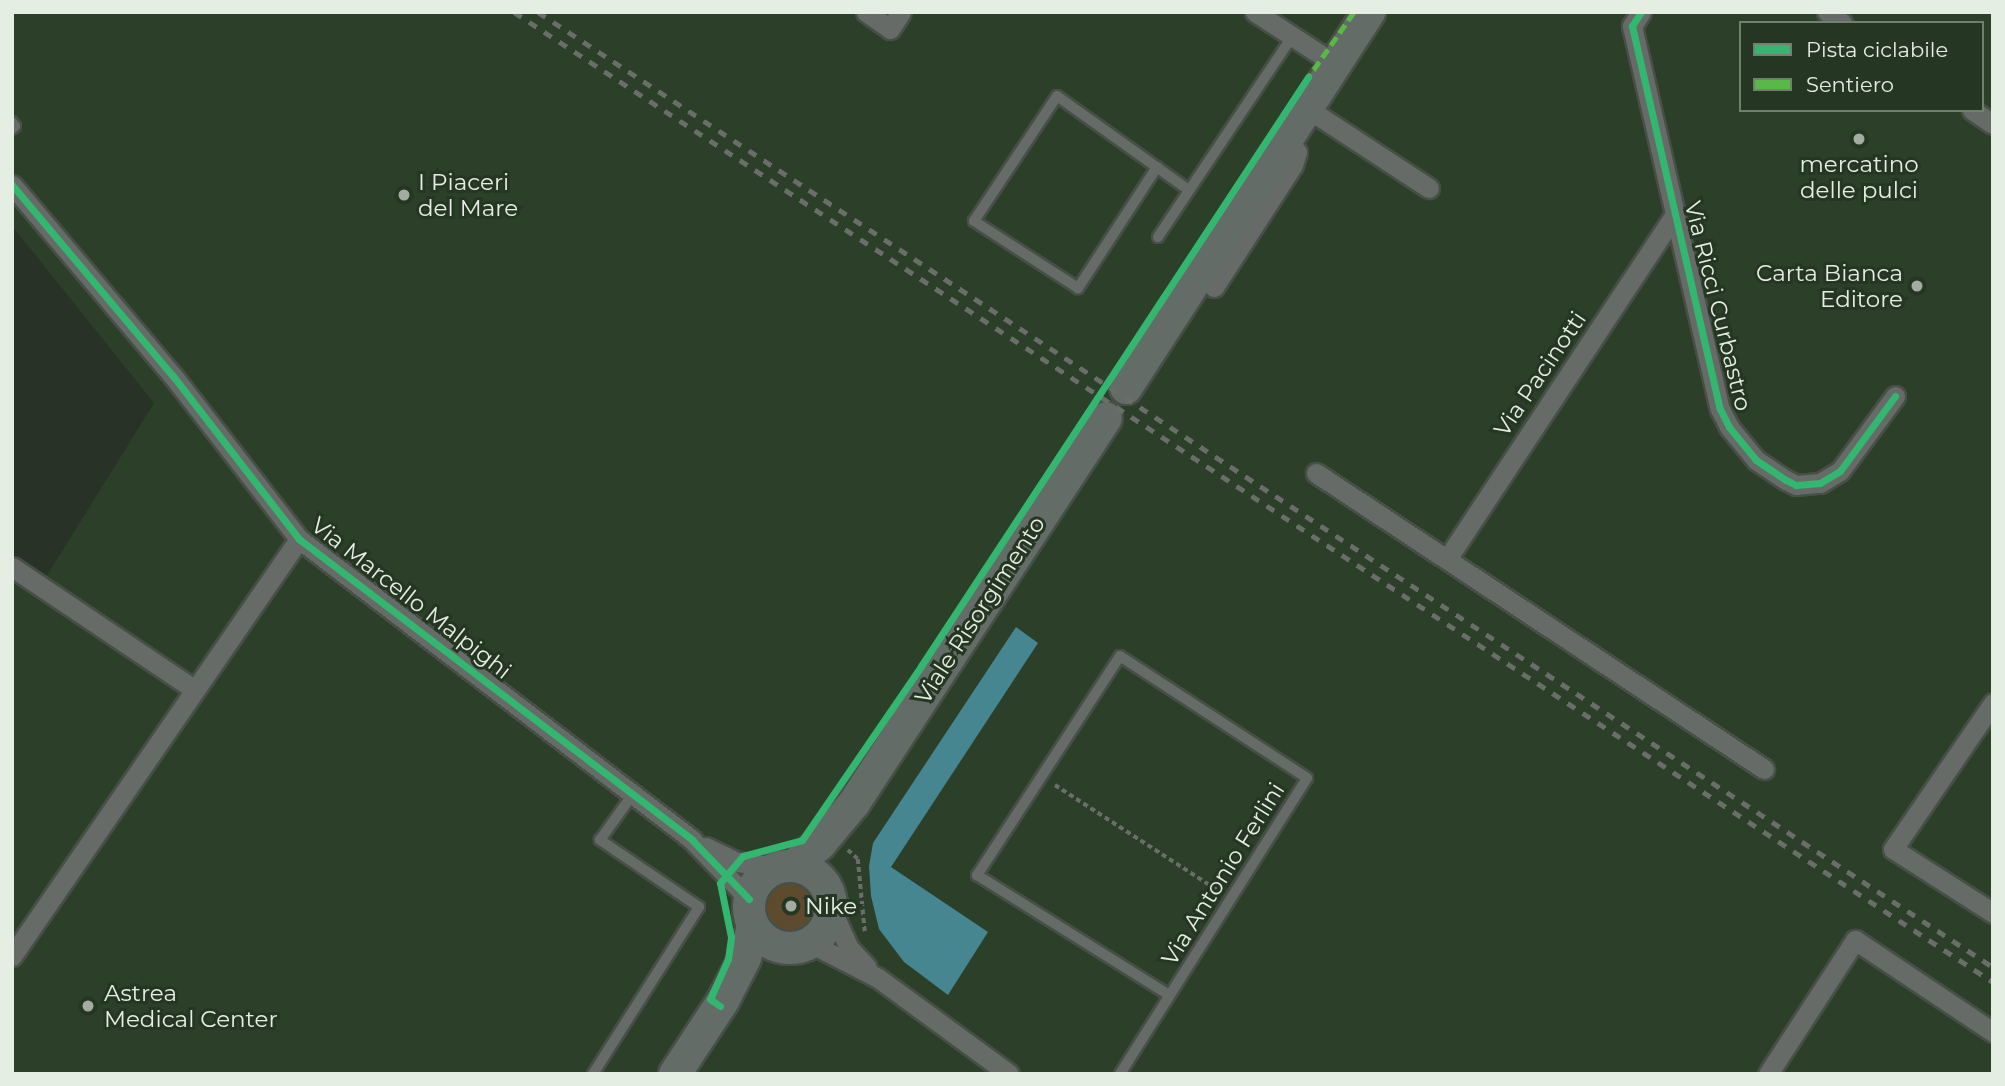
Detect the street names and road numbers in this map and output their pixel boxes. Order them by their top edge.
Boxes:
street label: Via Ricci Curbastro [1679,198,1757,414]
street label: Via Pacinotti [1488,306,1592,442]
street label: Via Marcello Malpighi [305,511,517,685]
street label: Viale Risorgimento [909,511,1051,709]
street label: Via Antonio Ferlini [1156,778,1290,970]

